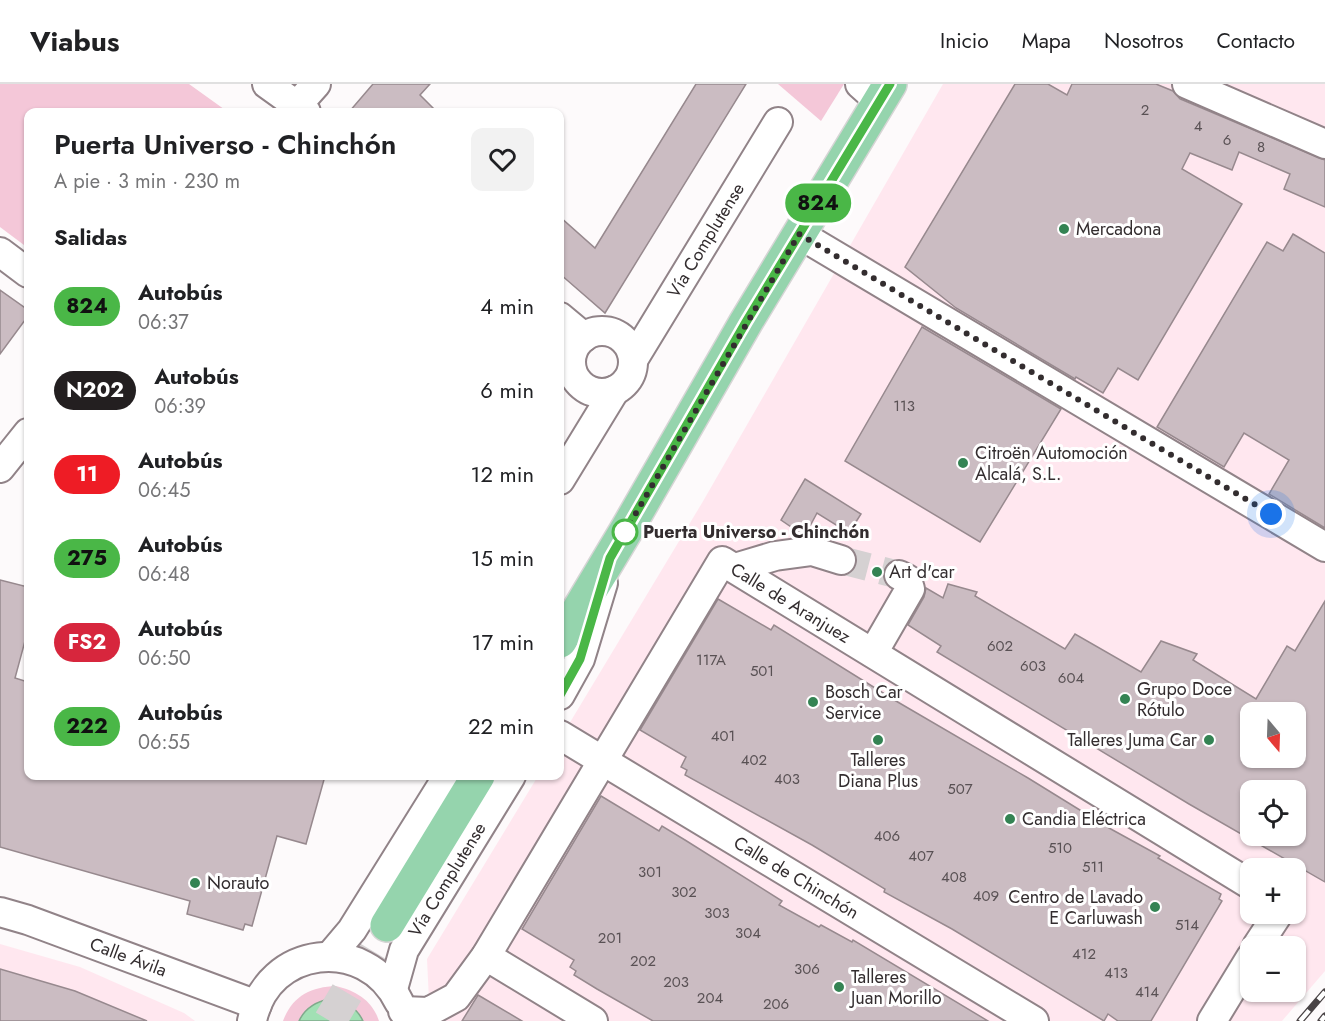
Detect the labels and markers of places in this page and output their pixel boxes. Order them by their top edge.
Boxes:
place label: Mercadona [1076,216,1161,242]
marker: Mercadona [1057,222,1071,236]
place label: Citroën Automoción Alcalá, S.L. [975,440,1128,487]
marker: Citroën Automoción Alcalá, S.L. [956,456,970,470]
marker: Puerta Universo - Chinchón [612,519,638,545]
place label: Puerta Universo - Chinchón [643,519,870,545]
place label: Art d'car [889,559,956,585]
marker: Art d'car [870,565,884,579]
place label: Grupo Doce Rótulo [1137,676,1232,723]
place label: Bosch Car Service [825,679,904,726]
marker: Grupo Doce Rótulo [1118,692,1132,706]
marker: Bosch Car Service [806,695,820,709]
place label: Talleres Juma Car [1067,727,1198,753]
marker: Talleres Diana Plus [871,733,885,747]
marker: Talleres Juma Car [1202,733,1216,747]
place label: Talleres Diana Plus [838,747,918,794]
place label: Candia Eléctrica [1022,806,1146,832]
marker: Candia Eléctrica [1003,812,1017,826]
place label: Norauto [207,870,269,896]
marker: Norauto [188,876,202,890]
place label: Centro de Lavado E Carluwash [1008,884,1143,931]
marker: Centro de Lavado E Carluwash [1148,900,1162,914]
place label: Talleres Juan Morillo [849,964,942,1011]
marker: Talleres Juan Morillo [832,980,846,994]

